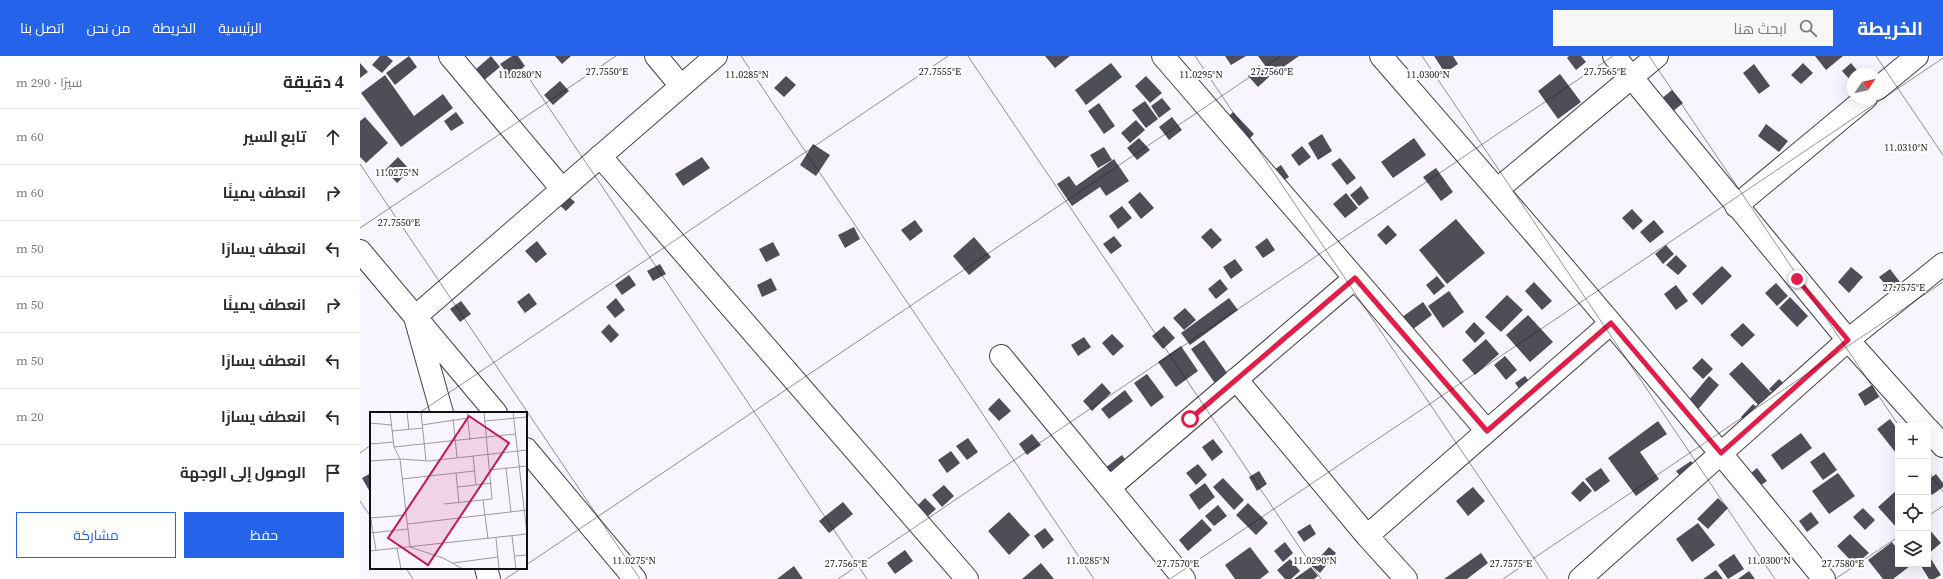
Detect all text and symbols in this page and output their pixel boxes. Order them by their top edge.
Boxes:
search box [1553,10,1833,46]
text: الخريطة [1857,15,1923,41]
icon: search [1797,17,1819,39]
text: اتصل بنا [20,18,64,38]
text: من نحن [86,18,131,38]
text: الخريطة [153,18,196,38]
text: الرئيسية [218,18,262,38]
text: ابحث هنا [1734,18,1787,39]
text: 27.7550°E [586,65,628,78]
text: 27.7555°E [919,65,961,78]
text: 27.7560°E [1251,65,1293,78]
text: 27.7565°E [1584,65,1626,78]
text: 11.0280°N [498,68,542,81]
text: 11.0285°N [725,68,769,81]
text: 11.0295°N [1179,68,1223,81]
text: 11.0300°N [1406,68,1450,81]
north arrow [1847,68,1883,104]
text: 4 دقيقة [283,70,344,94]
text: سيرًا · 290 m [16,74,82,91]
text: تابع السير [243,126,306,147]
icon: ahead [322,126,344,148]
text: 60 m [16,128,44,145]
text: 11.0310°N [1884,141,1928,154]
text: 11.0275°N [375,166,419,179]
text: انعطف يمينًا [223,182,306,203]
icon: right [322,182,344,204]
text: 60 m [16,184,44,201]
text: 27.7550°E [378,216,420,229]
text: انعطف يسارًا [221,238,306,259]
icon: left [322,238,344,260]
text: 50 m [16,240,44,257]
route end [1788,270,1806,288]
text: 27.7575°E [1883,281,1925,294]
text: انعطف يمينًا [223,294,306,315]
icon: right [322,294,344,316]
text: 50 m [16,296,44,313]
text: انعطف يسارًا [221,350,306,371]
icon: left [322,350,344,372]
text: 50 m [16,352,44,369]
text: انعطف يسارًا [221,406,306,427]
icon: left [322,406,344,428]
text: 20 m [16,408,44,425]
route start [1181,410,1199,428]
inset map [370,412,527,569]
map controls [1895,423,1931,567]
button: + [1895,423,1931,459]
button: − [1895,459,1931,495]
text: الوصول إلى الوجهة [180,462,306,483]
icon: arrive [322,462,344,484]
button: locate [1895,495,1931,531]
button: مشاركة [16,512,176,558]
button: حفظ [184,512,344,558]
button: layers [1895,531,1931,567]
text: 11.0275°N [612,554,656,567]
text: 11.0285°N [1066,554,1110,567]
text: 11.0290°N [1293,554,1337,567]
text: 11.0300°N [1747,554,1791,567]
text: 27.7565°E [825,557,867,570]
text: 27.7570°E [1157,557,1199,570]
text: 27.7575°E [1490,557,1532,570]
text: 27.7580°E [1822,557,1864,570]

